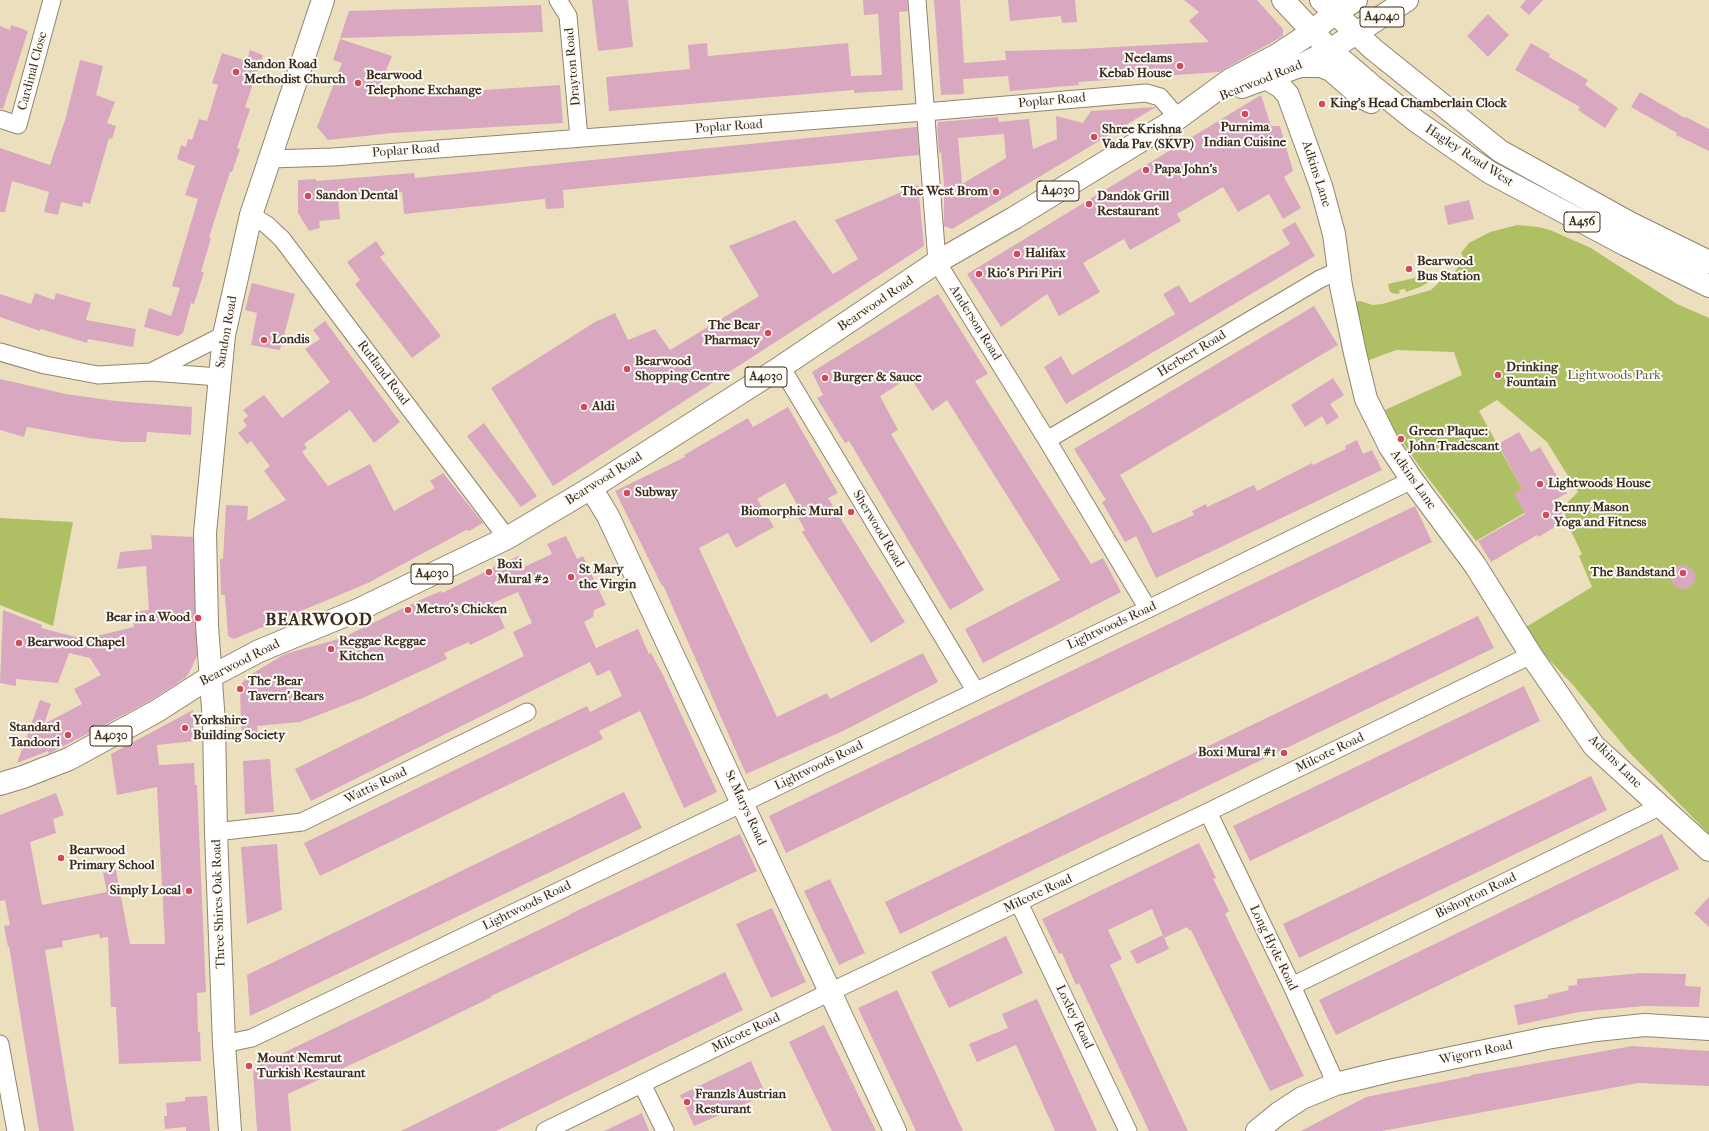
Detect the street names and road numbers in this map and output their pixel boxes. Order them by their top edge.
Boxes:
road number: A4040 [1360,7,1404,27]
street label: Drayton Road [562,27,584,107]
street label: Cardinal Close [15,30,51,112]
street label: Bearwood Road [1217,57,1305,105]
street label: Poplar Road [1017,90,1087,112]
street label: Poplar Road [695,117,763,137]
street label: Hagley Road West [1422,122,1516,190]
street label: Adkins Lane [1298,139,1334,209]
street label: Poplar Road [372,141,440,161]
road number: A4030 [1037,181,1079,201]
road number: A456 [1564,212,1600,232]
street label: Bearwood Road [835,273,917,335]
street label: Anderson Road [946,283,1004,363]
street label: Sandon Road [213,295,241,369]
street label: Herbert Road [1155,327,1229,381]
street label: Rutland Road [354,338,412,408]
road number: A4030 [745,367,787,387]
street label: Adkins Lane [1387,447,1439,513]
street label: Bearwood Road [563,449,645,509]
street label: Sherwood Road [849,488,907,570]
road number: A4030 [411,564,453,584]
street label: Lightwoods Road [1065,599,1159,653]
street label: Bearwood Road [197,636,283,690]
road number: A4030 [90,726,132,746]
street label: Milcote Road [1293,730,1367,776]
street label: Adkins Lane [1585,732,1645,792]
street label: Lightwoods Road [772,738,866,794]
street label: Wattis Road [342,764,410,808]
street label: St Marys Road [721,768,769,848]
street label: Three Shires Oak Road [209,839,229,969]
street label: Bishopton Road [1433,870,1519,922]
street label: Milcote Road [1001,871,1075,917]
street label: Lightwoods Road [480,878,574,934]
street label: Long Hyde Road [1246,903,1300,993]
street label: Loxley Road [1052,982,1096,1052]
street label: Milcote Road [709,1010,783,1056]
street label: Wigorn Road [1438,1038,1514,1068]

